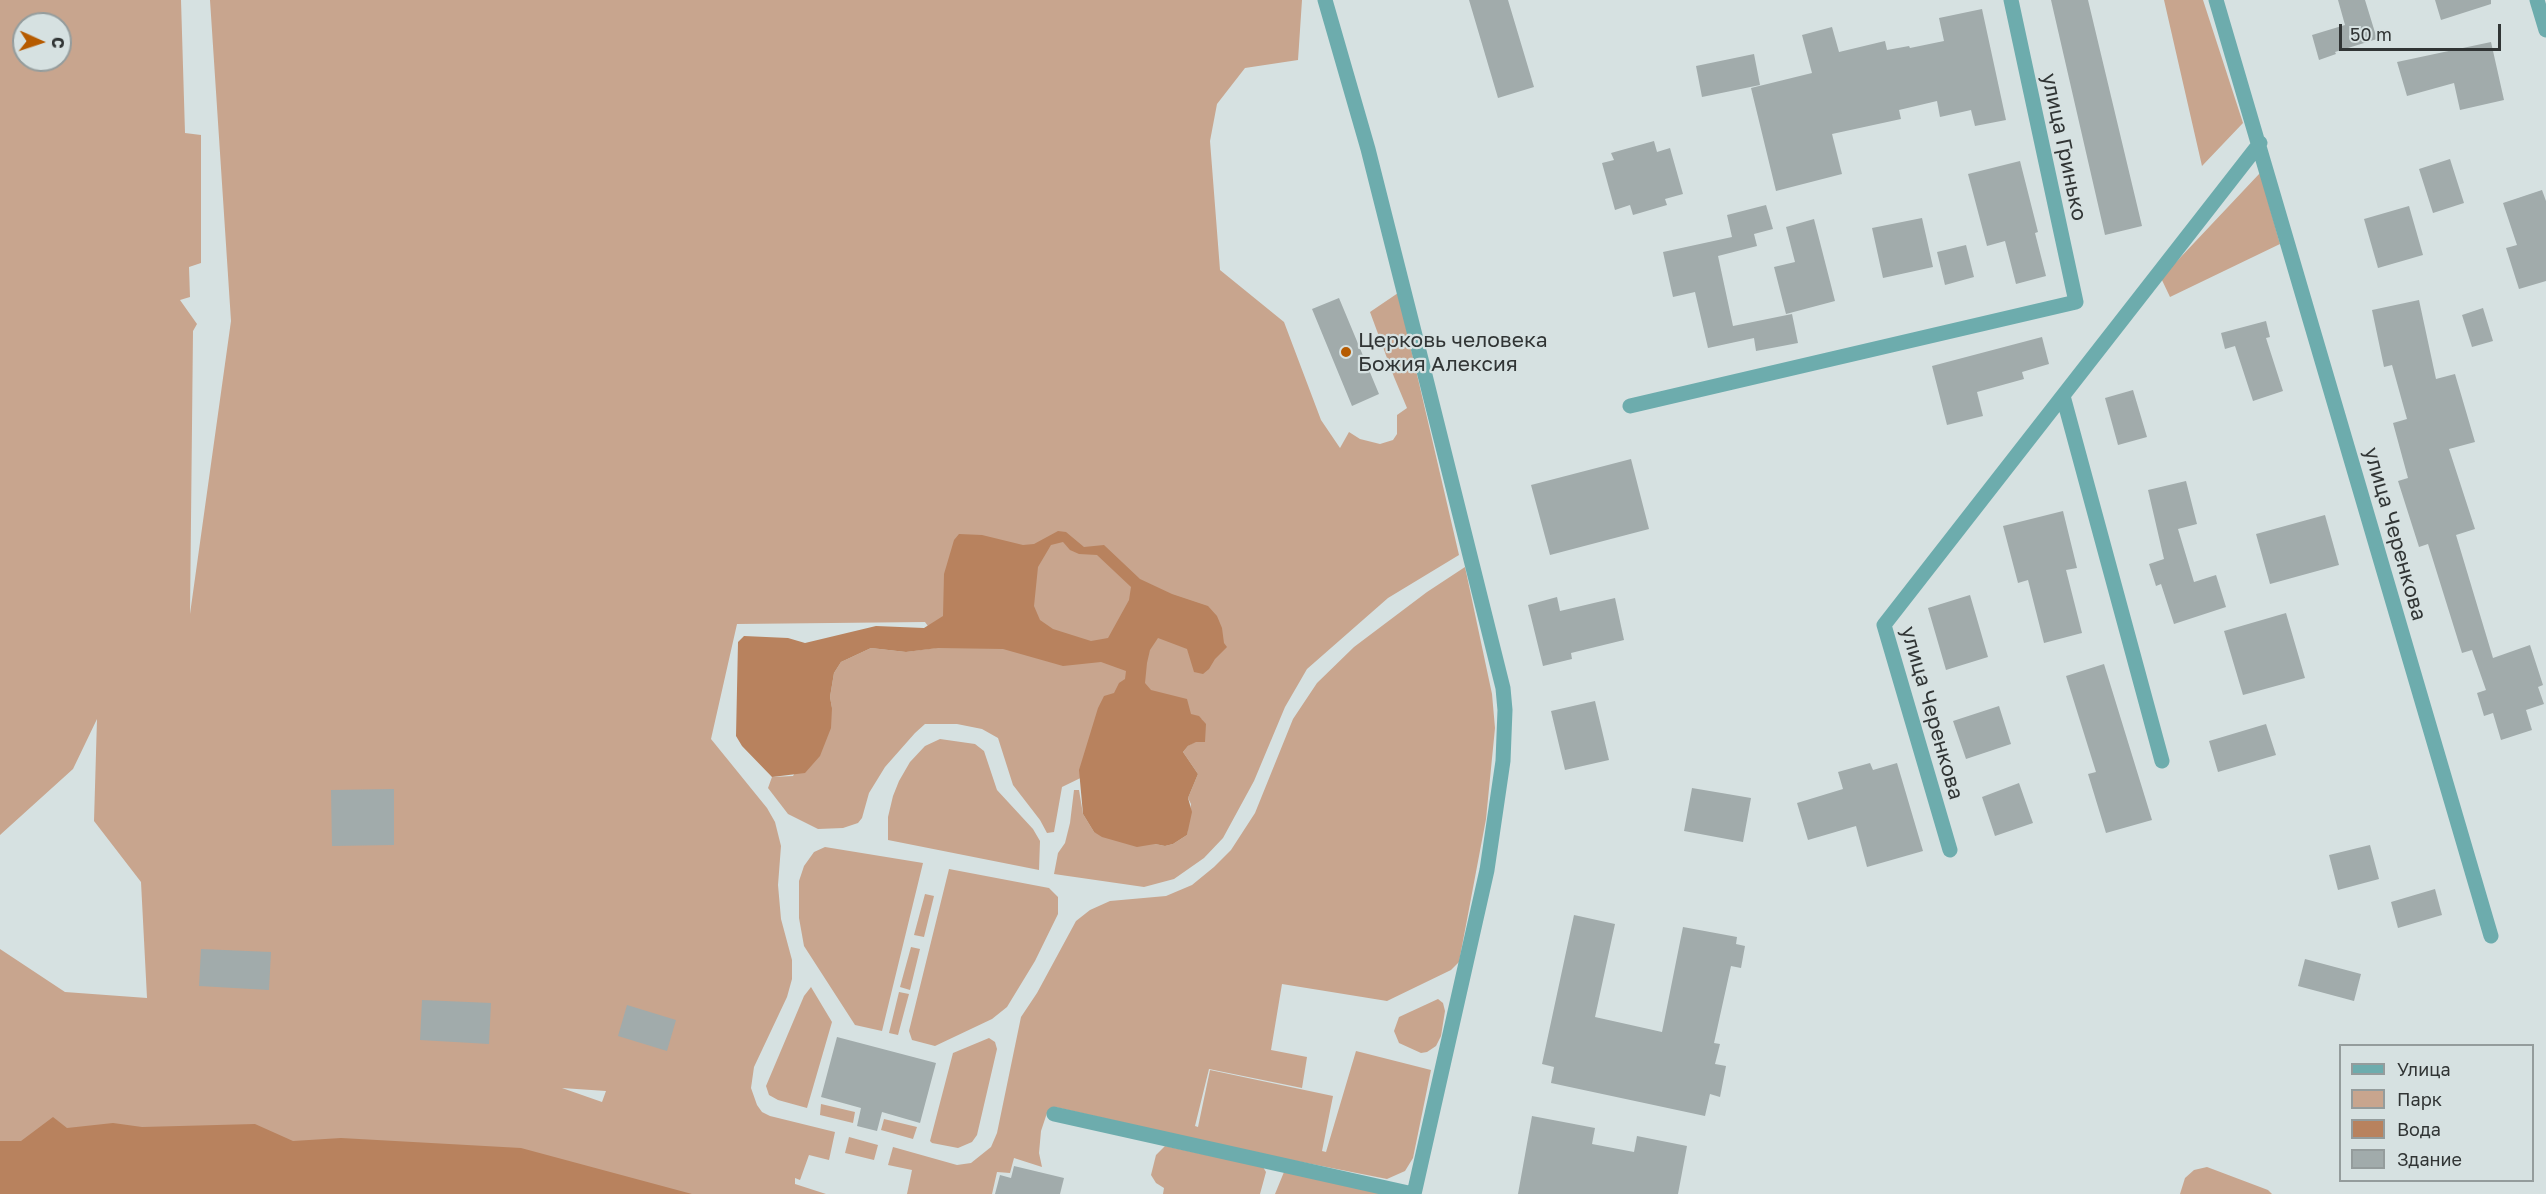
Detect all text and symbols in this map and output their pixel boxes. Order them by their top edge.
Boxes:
north arrow [12,12,72,72]
scale bar [2342,12,2504,50]
text: 50 m [2350,23,2392,45]
text: С [48,37,68,49]
street label: улица Гринько [2036,71,2092,223]
place label: Церковь человека Божия Алексия [1358,327,1548,377]
marker: Церковь человека Божия Алексия [1339,345,1353,359]
street label: улица Черенкова [2358,445,2432,623]
street label: улица Черенкова [1895,624,1969,802]
legend [2339,1044,2534,1182]
text: Улица [2397,1058,2451,1080]
text: Парк [2397,1088,2442,1110]
text: Вода [2397,1118,2441,1140]
text: Здание [2397,1148,2462,1170]

